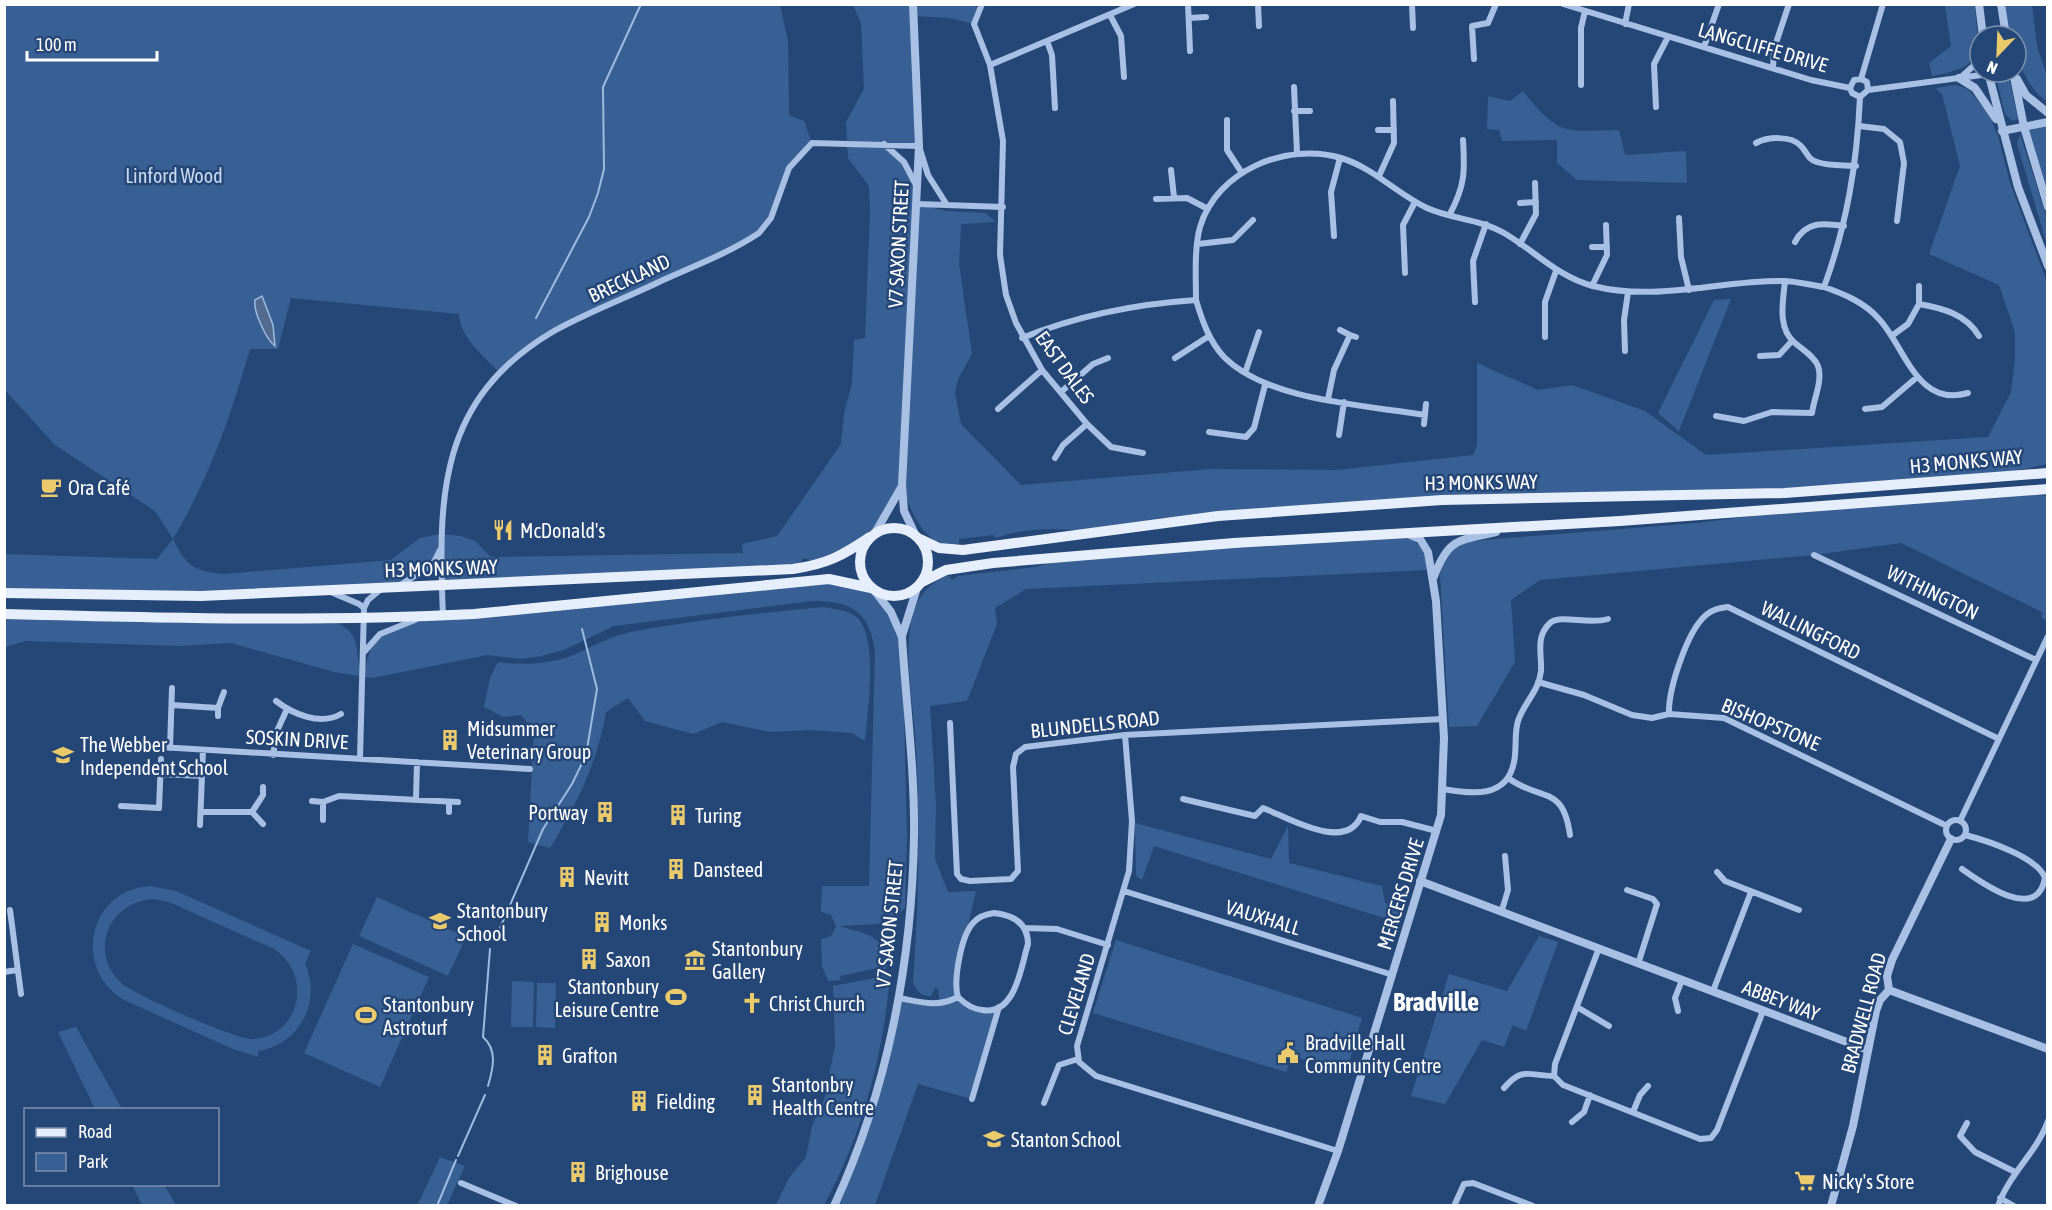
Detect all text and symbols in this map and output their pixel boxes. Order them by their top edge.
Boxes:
street label: LANGCLIFFE DRIVE [1696,18,1831,77]
scale bar [27,24,158,62]
north arrow [1968,24,2028,84]
text: 100 m [36,34,77,55]
text: N [1984,58,2000,78]
park label: Linford Wood [125,164,223,187]
street label: V7 SAXON STREET [883,179,913,309]
street label: BRECKLAND [585,249,673,307]
street label: EAST DALES [1031,326,1099,408]
street label: H3 MONKS WAY [1909,445,2024,477]
street label: H3 MONKS WAY [1424,470,1538,494]
cafe icon: Ora Café [39,475,63,499]
place label: Ora Café [68,476,130,499]
restaurant icon: McDonald's [491,518,515,542]
place label: McDonald's [520,519,605,542]
street label: H3 MONKS WAY [384,555,498,581]
street label: WITHINGTON [1883,560,1983,624]
street label: WALLINGFORD [1758,596,1864,664]
street label: BISHOPSTONE [1718,693,1824,755]
street label: BLUNDELLS ROAD [1029,706,1161,742]
place label: Midsummer Veterinary Group [467,717,591,763]
street label: SOSKIN DRIVE [245,725,349,753]
building icon: Midsummer Veterinary Group [438,728,462,752]
place label: The Webber Independent School [80,733,229,779]
school or university icon: The Webber Independent School [51,743,75,767]
building icon: Portway [593,800,617,824]
place label: Portway [528,801,588,824]
building icon: Turing [666,803,690,827]
place label: Turing [695,804,742,827]
street label: MERCERS DRIVE [1372,835,1428,952]
building icon: Dansteed [664,857,688,881]
place label: Dansteed [693,858,763,881]
street label: V7 SAXON STREET [871,859,907,989]
building icon: Nevitt [555,865,579,889]
place label: Nevitt [584,866,629,889]
street label: VAUXHALL [1223,895,1303,939]
place label: Stantonbury School [457,899,548,945]
school or university icon: Stantonbury School [428,909,452,933]
building icon: Monks [590,910,614,934]
place label: Monks [619,911,667,934]
place label: Stantonbury Gallery [712,937,803,983]
building icon: Saxon [577,947,601,971]
place label: Saxon [606,948,651,971]
museum icon: Stantonbury Gallery [683,948,707,972]
street label: CLEVELAND [1053,950,1099,1038]
street label: BRADWELL ROAD [1836,950,1890,1076]
place label: Stantonbury Leisure Centre [555,975,659,1021]
street label: ABBEY WAY [1739,975,1823,1025]
sports icon: Stantonbury Leisure Centre [664,985,688,1009]
district label: Bradville [1393,987,1479,1017]
church icon: Christ Church [740,991,764,1015]
place label: Christ Church [769,992,865,1015]
place label: Stantonbury Astroturf [383,993,474,1039]
sports icon: Stantonbury Astroturf [354,1003,378,1027]
place label: Bradville Hall Community Centre [1305,1031,1441,1077]
public building icon: Bradville Hall Community Centre [1276,1041,1300,1065]
building icon: Grafton [533,1043,557,1067]
place label: Grafton [562,1044,618,1067]
place label: Stantonbry Health Centre [772,1073,874,1119]
building icon: Stantonbry Health Centre [743,1083,767,1107]
building icon: Fielding [627,1089,651,1113]
place label: Fielding [656,1090,716,1113]
legend [24,1108,219,1186]
text: Road [78,1121,112,1142]
school or university icon: Stanton School [982,1127,1006,1151]
place label: Stanton School [1011,1128,1122,1151]
text: Park [78,1151,108,1172]
building icon: Brighouse [566,1160,590,1184]
place label: Brighouse [595,1161,668,1184]
supermarket icon: Nicky's Store [1793,1169,1817,1193]
place label: Nicky's Store [1822,1170,1914,1193]

